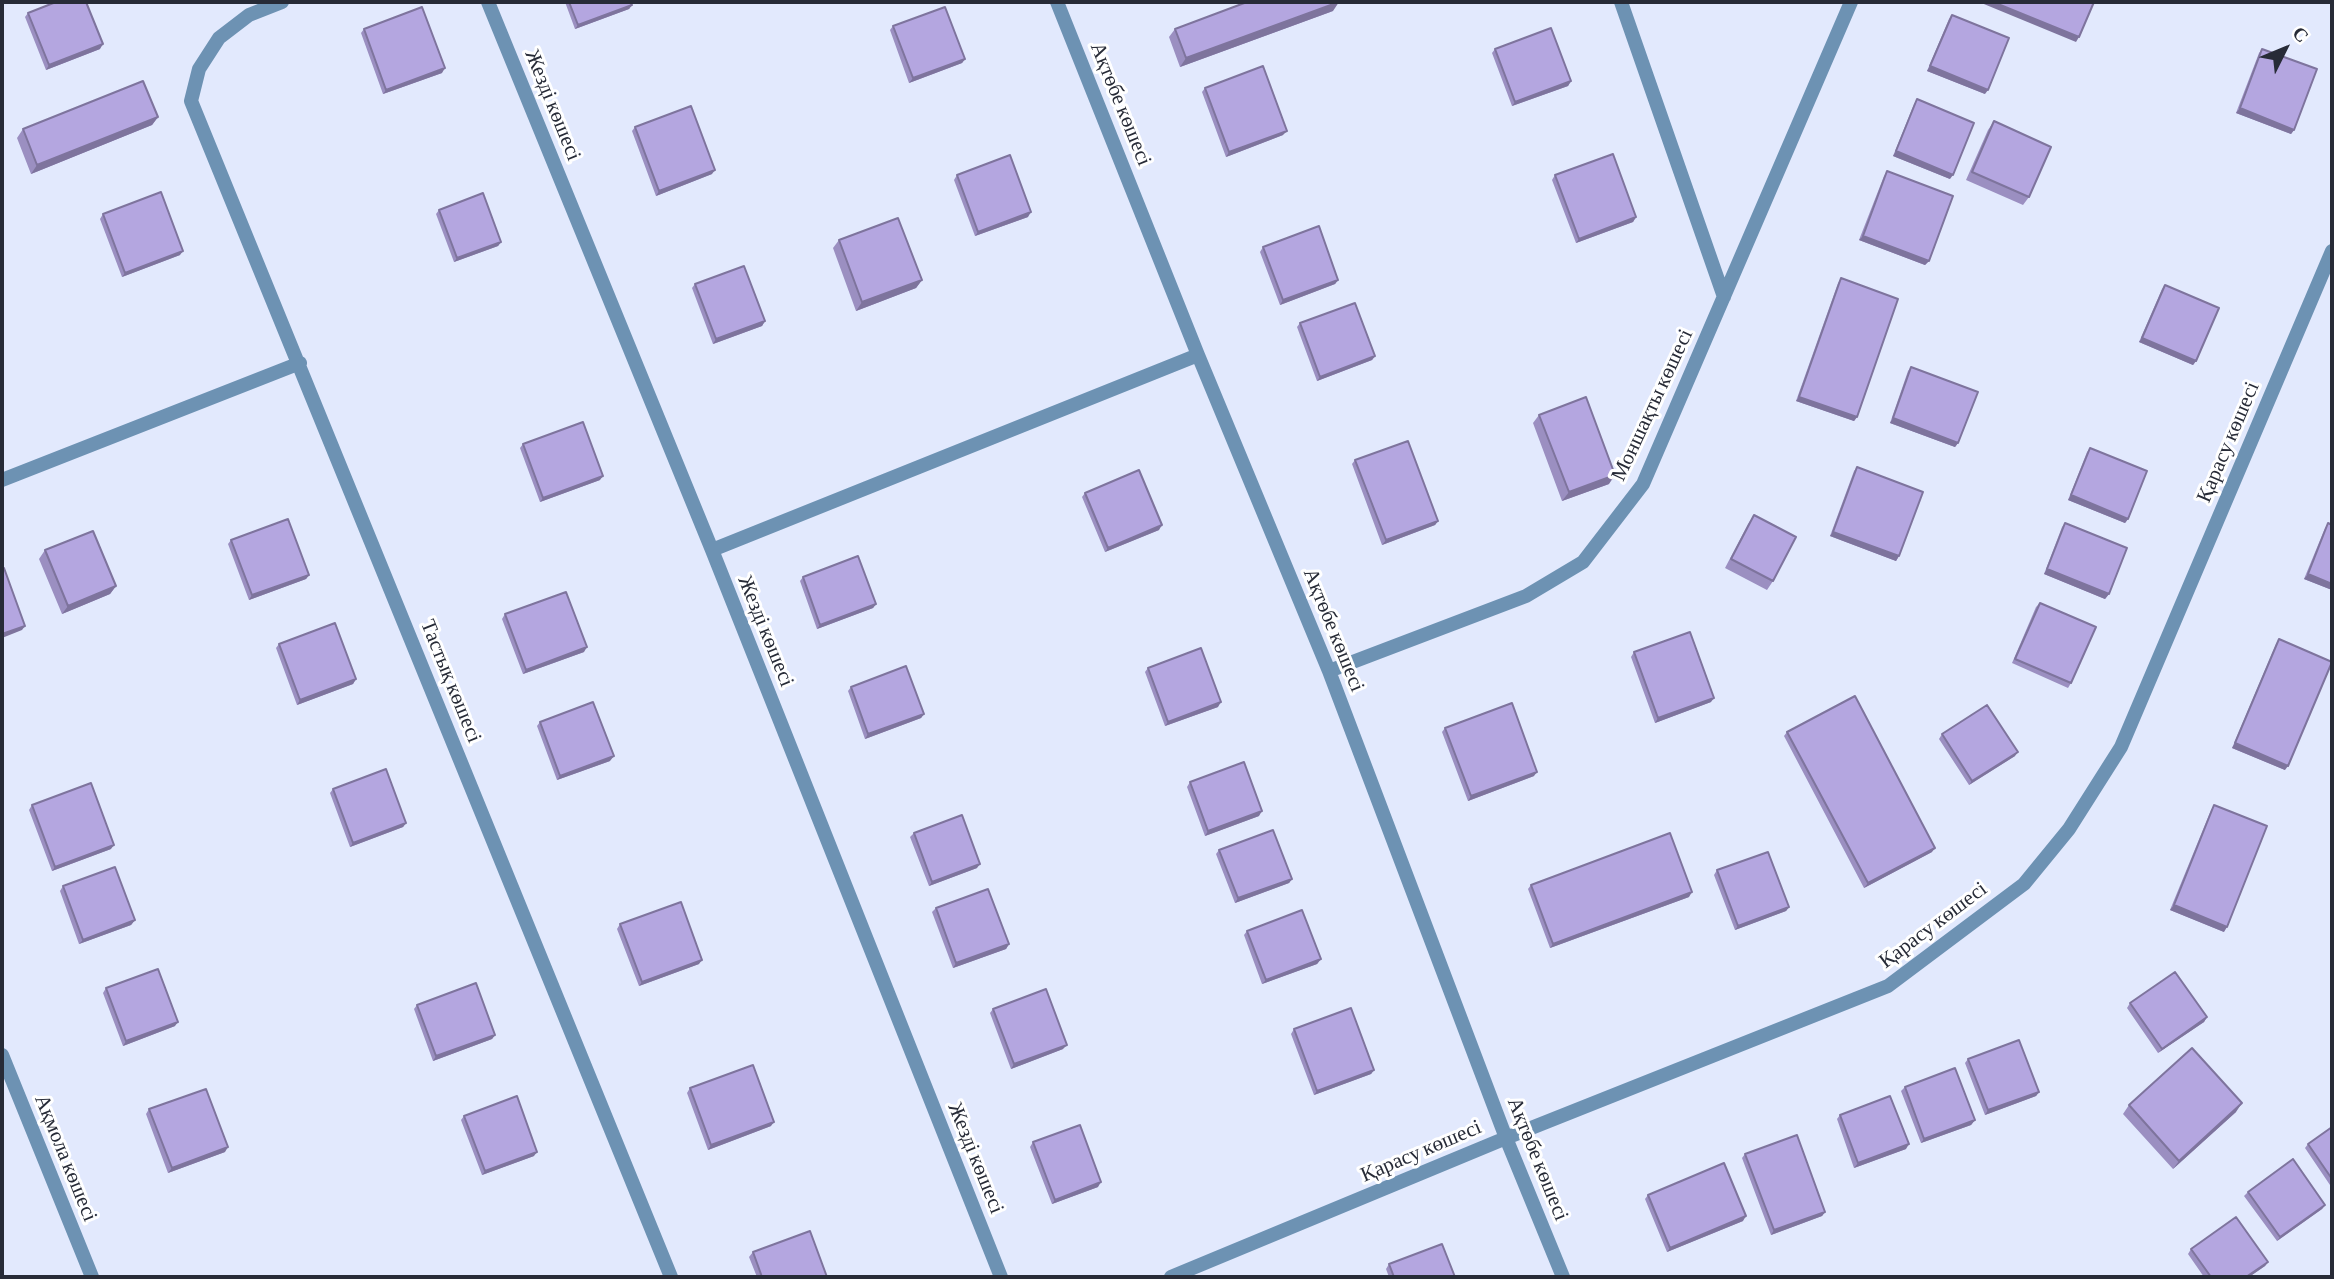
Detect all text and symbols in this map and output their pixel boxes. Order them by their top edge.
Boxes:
north arrow [2250,14,2320,84]
text: С [2288,22,2313,47]
street label: Ақтөбе көшесі [1085,39,1157,169]
street label: Жезді көшесі [519,46,587,164]
street label: Моншақты көшесі [1606,325,1698,485]
street label: Қарасу көшесі [2191,378,2265,506]
street label: Ақтөбе көшесі [1298,565,1370,695]
street label: Жезді көшесі [732,572,800,690]
street label: Тастық көшесі [415,616,487,746]
street label: Қарасу көшесі [1874,876,1992,974]
street label: Ақмола көшесі [29,1091,103,1225]
street label: Ақтөбе көшесі [1502,1094,1574,1224]
street label: Жезді көшесі [942,1099,1010,1217]
street label: Қарасу көшесі [1357,1114,1485,1188]

